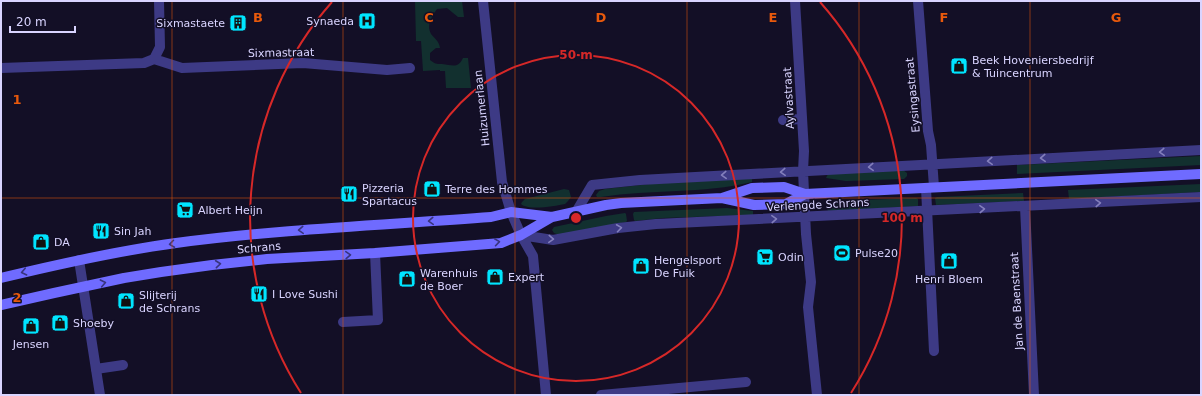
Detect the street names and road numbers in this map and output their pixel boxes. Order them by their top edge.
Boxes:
street label: Sixmastraat [248,46,315,60]
street label: Eysingastraat [903,56,923,133]
street label: Aylvastraat [781,66,797,129]
street label: Huizumerlaan [472,69,492,147]
street label: Verlengde Schrans [766,196,870,214]
street label: Schrans [237,240,282,256]
street label: Jan de Baenstraat [1008,251,1026,351]

